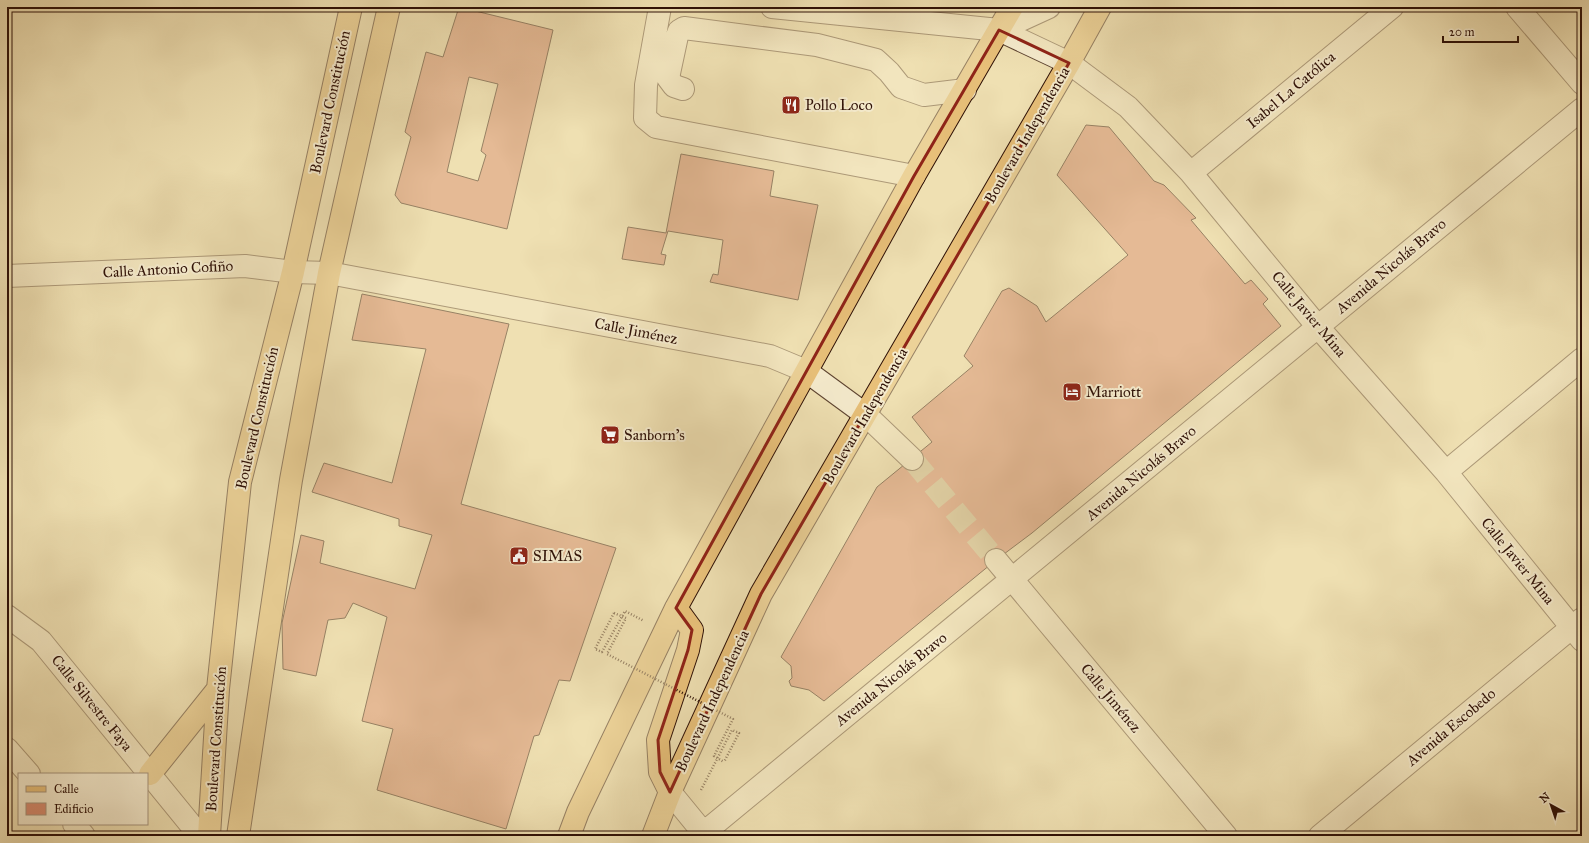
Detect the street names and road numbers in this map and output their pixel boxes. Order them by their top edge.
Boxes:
street label: Boulevard Constitución [306,29,354,175]
street label: Isabel La Católica [1243,47,1339,132]
street label: Boulevard Independencia [981,63,1074,206]
street label: Avenida Nicolás Bravo [1331,214,1450,318]
street label: Calle Antonio Cofiño [102,257,234,281]
street label: Calle Javier Mina [1267,267,1351,362]
street label: Calle Jiménez [593,314,679,349]
street label: Boulevard Independencia [819,344,912,487]
street label: Boulevard Constitución [232,345,282,491]
street label: Avenida Nicolás Bravo [1081,421,1200,525]
street label: Calle Javier Mina [1477,514,1559,609]
street label: Boulevard Independencia [671,627,753,775]
street label: Avenida Nicolás Bravo [831,628,951,730]
street label: Calle Silvestre Faya [48,651,137,755]
street label: Calle Jiménez [1076,660,1145,737]
street label: Boulevard Constitución [202,666,230,812]
street label: Avenida Escobedo [1402,684,1500,770]

